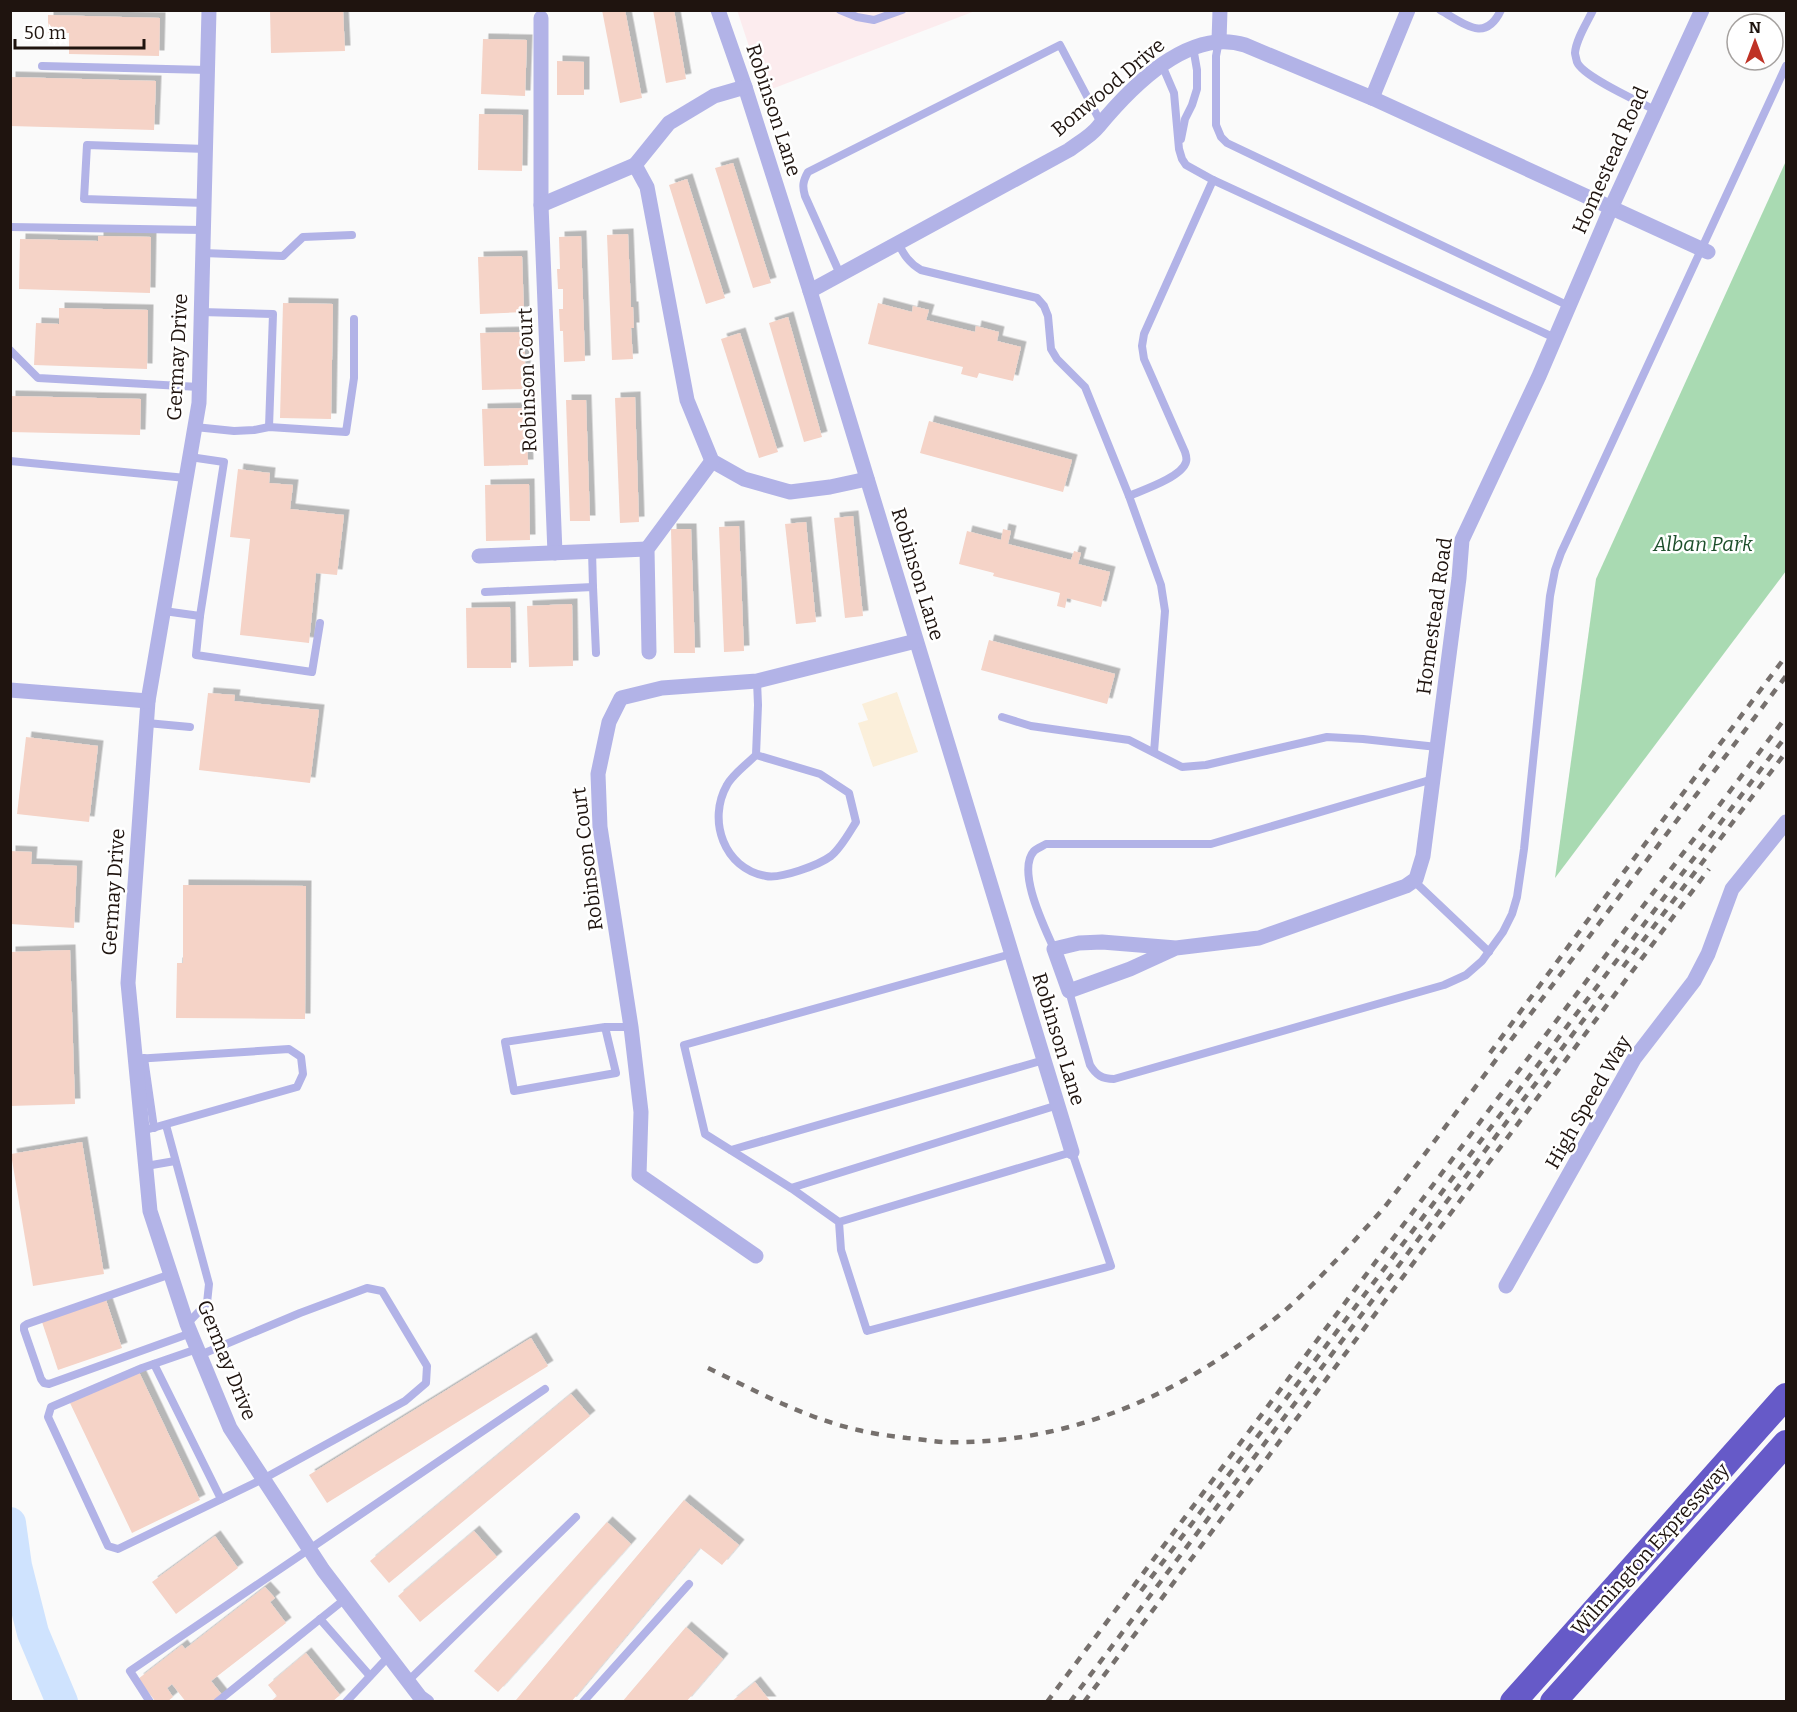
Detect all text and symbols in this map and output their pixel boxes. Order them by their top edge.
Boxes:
scale bar [15,12,144,50]
north arrow [1725,12,1785,72]
text: N [1749,18,1761,37]
text: 50 m [24,22,66,44]
street label: Bonwood Drive [1047,33,1169,141]
street label: Robinson Lane [741,41,807,179]
street label: Homestead Road [1567,83,1653,237]
street label: Germay Drive [162,293,192,421]
street label: Robinson Court [512,307,542,453]
street label: Robinson Lane [886,505,950,643]
park label: Alban Park [1652,532,1753,556]
street label: Homestead Road [1411,536,1457,696]
street label: Robinson Court [566,786,608,932]
street label: Germay Drive [97,828,129,956]
street label: Robinson Lane [1027,970,1091,1108]
street label: High Speed Way [1540,1031,1636,1173]
street label: Germay Drive [192,1296,262,1424]
street label: Wilmington Expressway [1566,1457,1734,1640]

